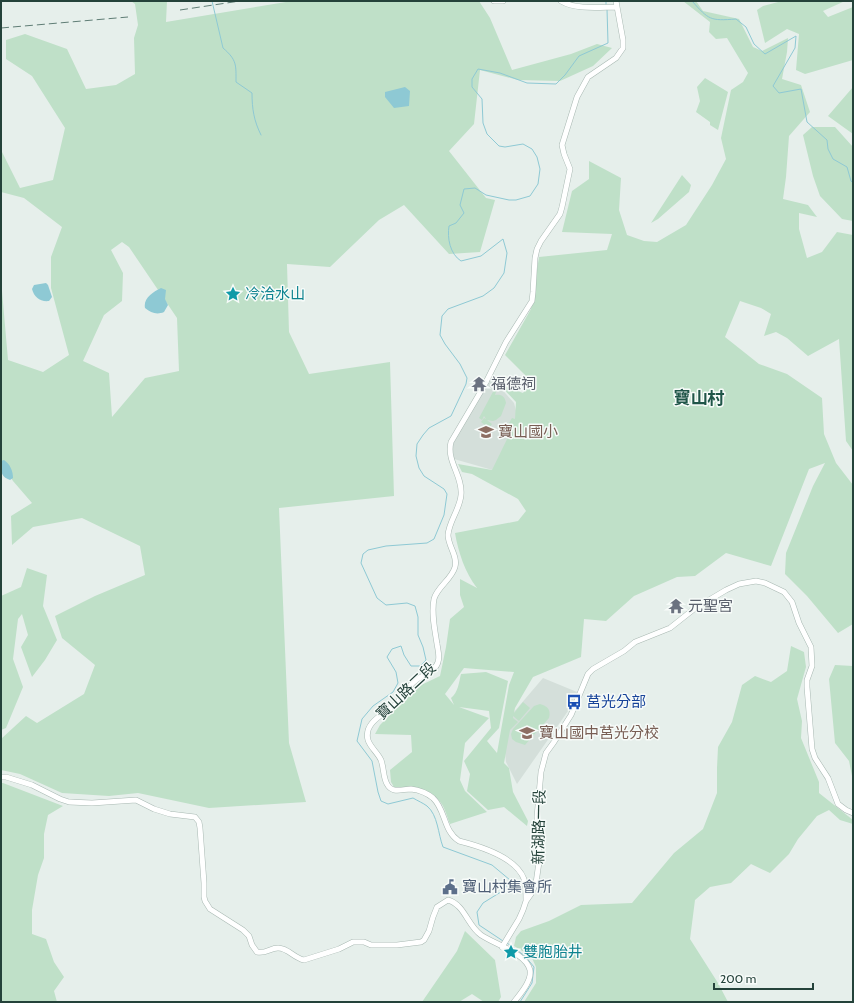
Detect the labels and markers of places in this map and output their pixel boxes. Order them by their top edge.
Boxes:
place icon: 冷洽水山 [224,285,242,303]
place label: 冷洽水山 [245,285,305,303]
temple icon: 福德祠 [470,375,488,393]
place label: 福德祠 [491,375,536,393]
school or university icon: 寶山國小 [477,423,495,441]
place label: 寶山國小 [498,423,558,441]
temple icon: 元聖宮 [667,597,685,615]
place label: 元聖宮 [688,597,733,615]
bus stop icon: 莒光分部 [565,693,583,711]
place label: 莒光分部 [586,693,646,711]
school or university icon: 寶山國中莒光分校 [518,724,536,742]
place label: 寶山國中莒光分校 [539,724,659,742]
public building icon: 寶山村集會所 [441,878,459,896]
place label: 寶山村集會所 [462,878,552,896]
place icon: 雙胞胎井 [502,943,520,961]
place label: 雙胞胎井 [523,943,583,961]

